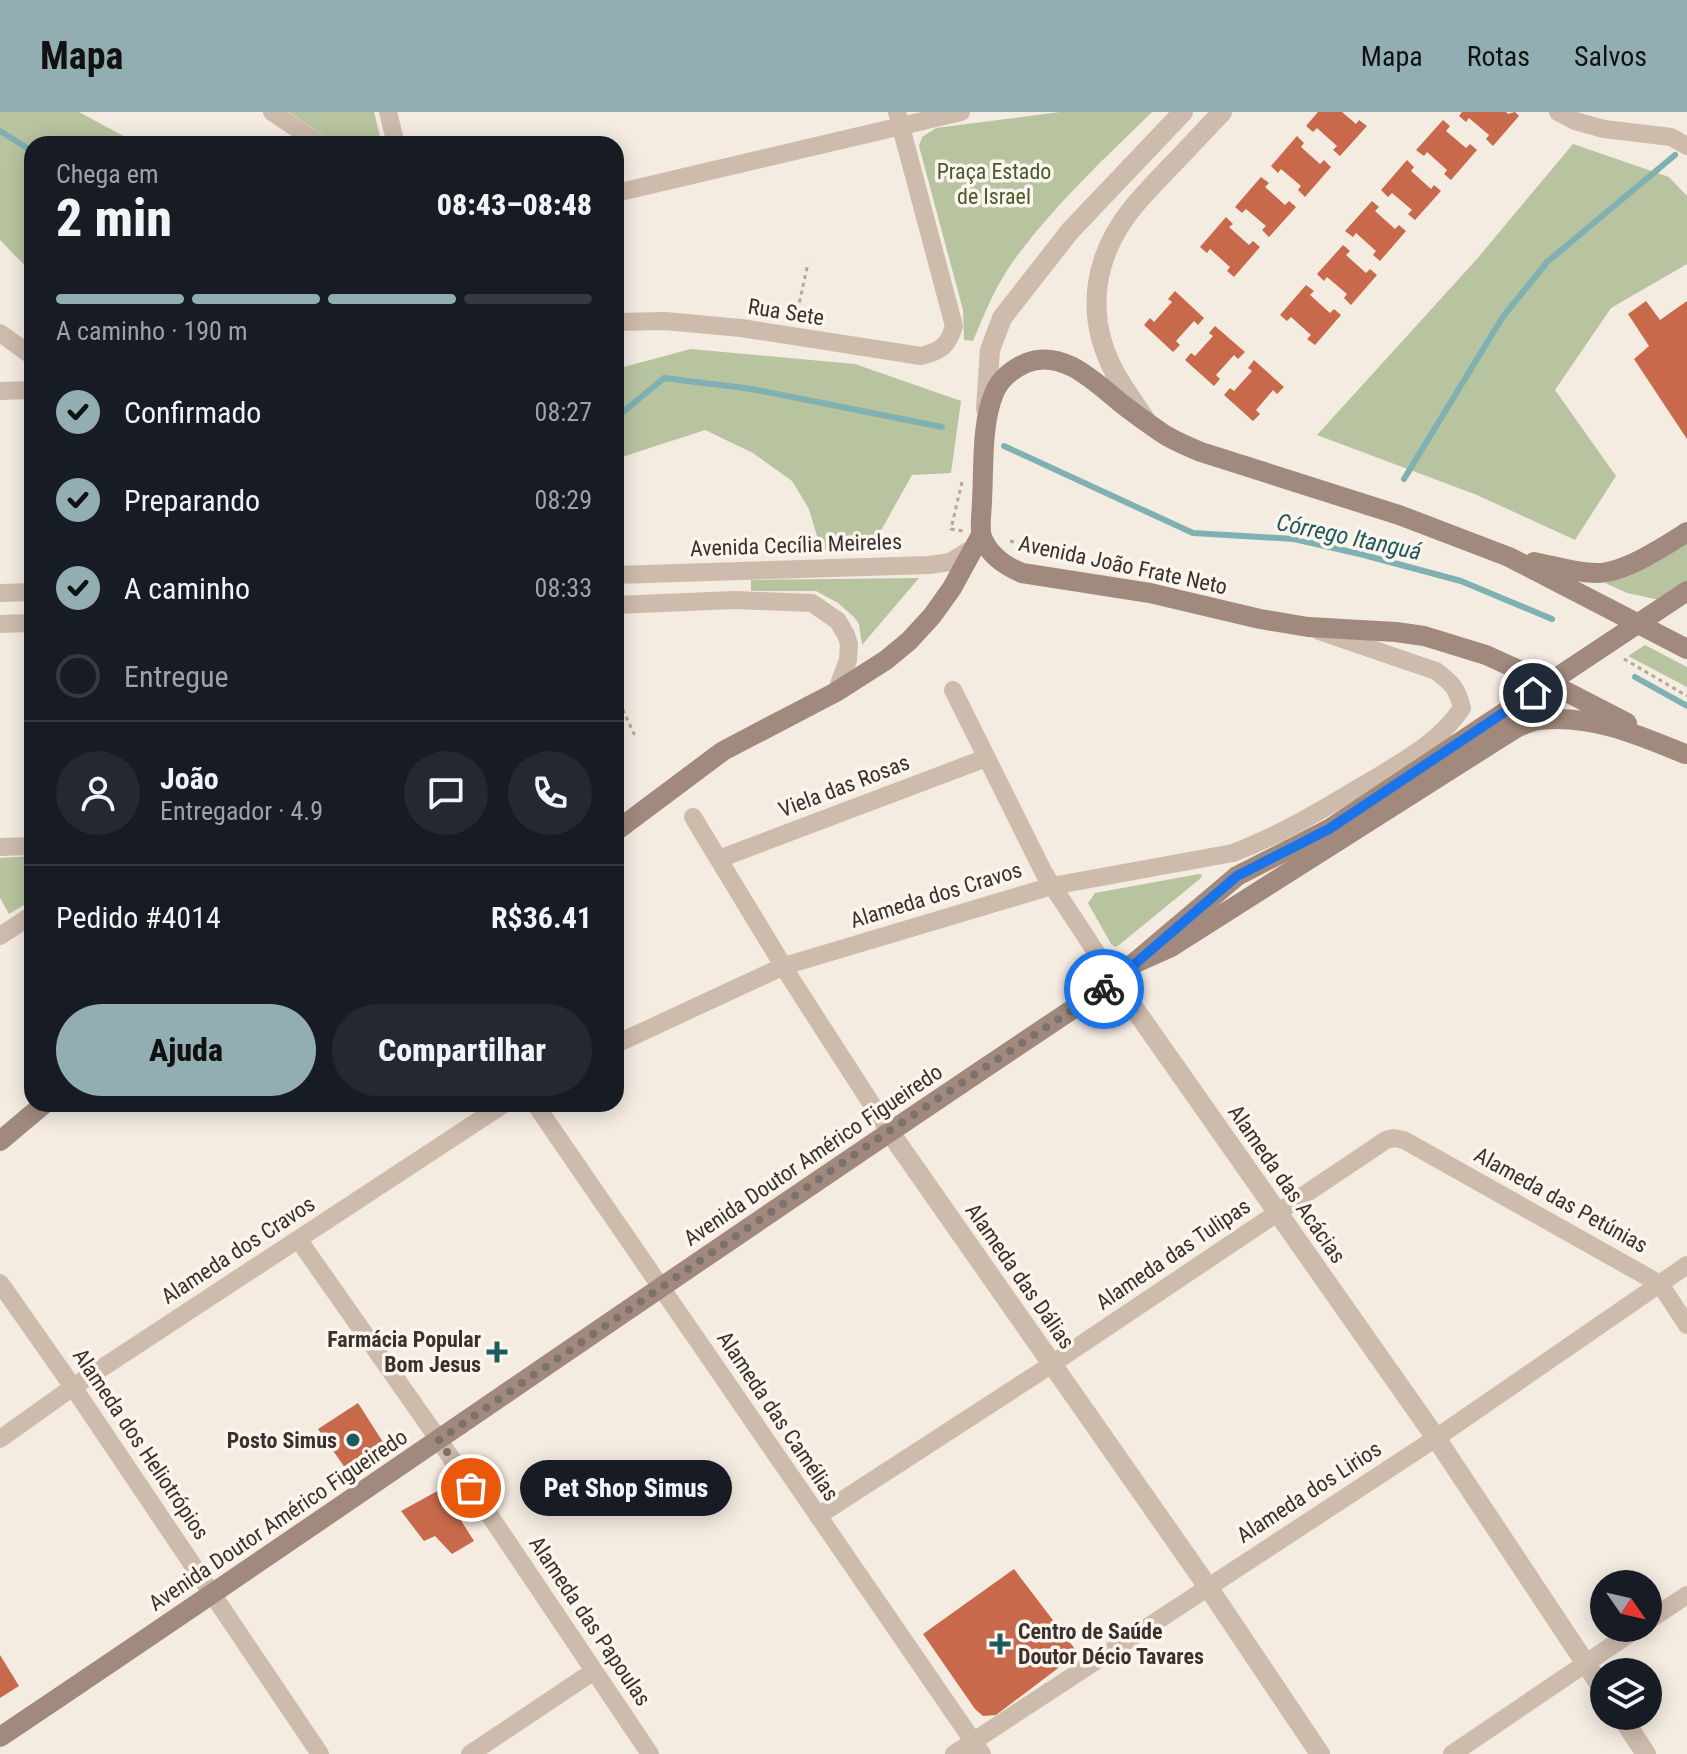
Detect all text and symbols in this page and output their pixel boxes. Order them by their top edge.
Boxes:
text: Mapa [40,34,123,78]
text: Mapa [1361,40,1423,73]
text: Rotas [1467,40,1530,73]
text: Salvos [1574,40,1647,73]
text: Chega em [56,159,159,189]
park label: Praça Estado de Israel [937,159,1051,209]
text: 08:43–08:48 [437,187,592,222]
text: 2 min [56,188,172,249]
street label: Rua Sete [746,294,826,330]
text: A caminho · 190 m [56,316,247,346]
icon: check [56,390,100,434]
text: Confirmado [124,395,261,430]
text: 08:27 [535,397,592,427]
icon: check [56,478,100,522]
text: Preparando [124,483,260,518]
text: 08:29 [535,485,592,515]
water label: Córrego Itanguá [1274,508,1425,566]
street label: Avenida Cecília Meireles [690,529,902,561]
street label: Avenida João Frate Neto [1016,531,1230,599]
icon: check [56,566,100,610]
text: A caminho [124,571,250,606]
text: 08:33 [535,573,592,603]
text: Entregue [124,659,229,694]
pin [1499,659,1567,727]
icon: home [1511,671,1555,715]
street label: Viela das Rosas [775,750,913,822]
button: person [56,751,140,835]
button: chat [404,751,488,835]
button: phone [508,751,592,835]
text: João [160,761,219,796]
text: Entregador · 4.9 [160,796,323,826]
street label: Alameda dos Cravos [847,857,1025,933]
text: Pedido #4014 [56,900,221,935]
text: R$36.41 [491,900,592,935]
courier [1064,949,1144,1029]
icon: bike [1082,967,1126,1011]
button: Ajuda [56,1004,316,1096]
button: Compartilhar [332,1004,592,1096]
street label: Avenida Doutor Américo Figueiredo [679,1059,947,1251]
street label: Alameda das Acácias [1223,1100,1351,1268]
street label: Alameda das Petúnias [1470,1142,1652,1258]
street label: Alameda dos Cravos [156,1191,320,1309]
street label: Alameda das Tulipas [1091,1193,1255,1315]
street label: Alameda das Dálias [960,1198,1080,1354]
place label: Farmácia Popular Bom Jesus [327,1327,481,1377]
street label: Alameda das Camélias [712,1327,844,1505]
marker: Farmácia Popular Bom Jesus [488,1343,506,1361]
street label: Alameda dos Heliotrópios [68,1344,214,1544]
street label: Avenida Doutor Américo Figueiredo [144,1424,412,1616]
place label: Posto Simus [227,1428,337,1453]
marker: Posto Simus [344,1431,362,1449]
street label: Alameda dos Lirios [1232,1436,1386,1548]
pin [437,1454,505,1522]
callout: Pet Shop Simus [519,1460,731,1516]
icon: bag [449,1466,493,1510]
text: Pet Shop Simus [544,1473,708,1503]
street label: Alameda das Papoulas [524,1532,656,1710]
north arrow [1590,1570,1662,1642]
map controls [1590,1570,1662,1730]
place label: Centro de Saúde Doutor Décio Tavares [1018,1619,1204,1669]
marker: Centro de Saúde Doutor Décio Tavares [989,1633,1011,1655]
button: layers [1590,1658,1662,1730]

